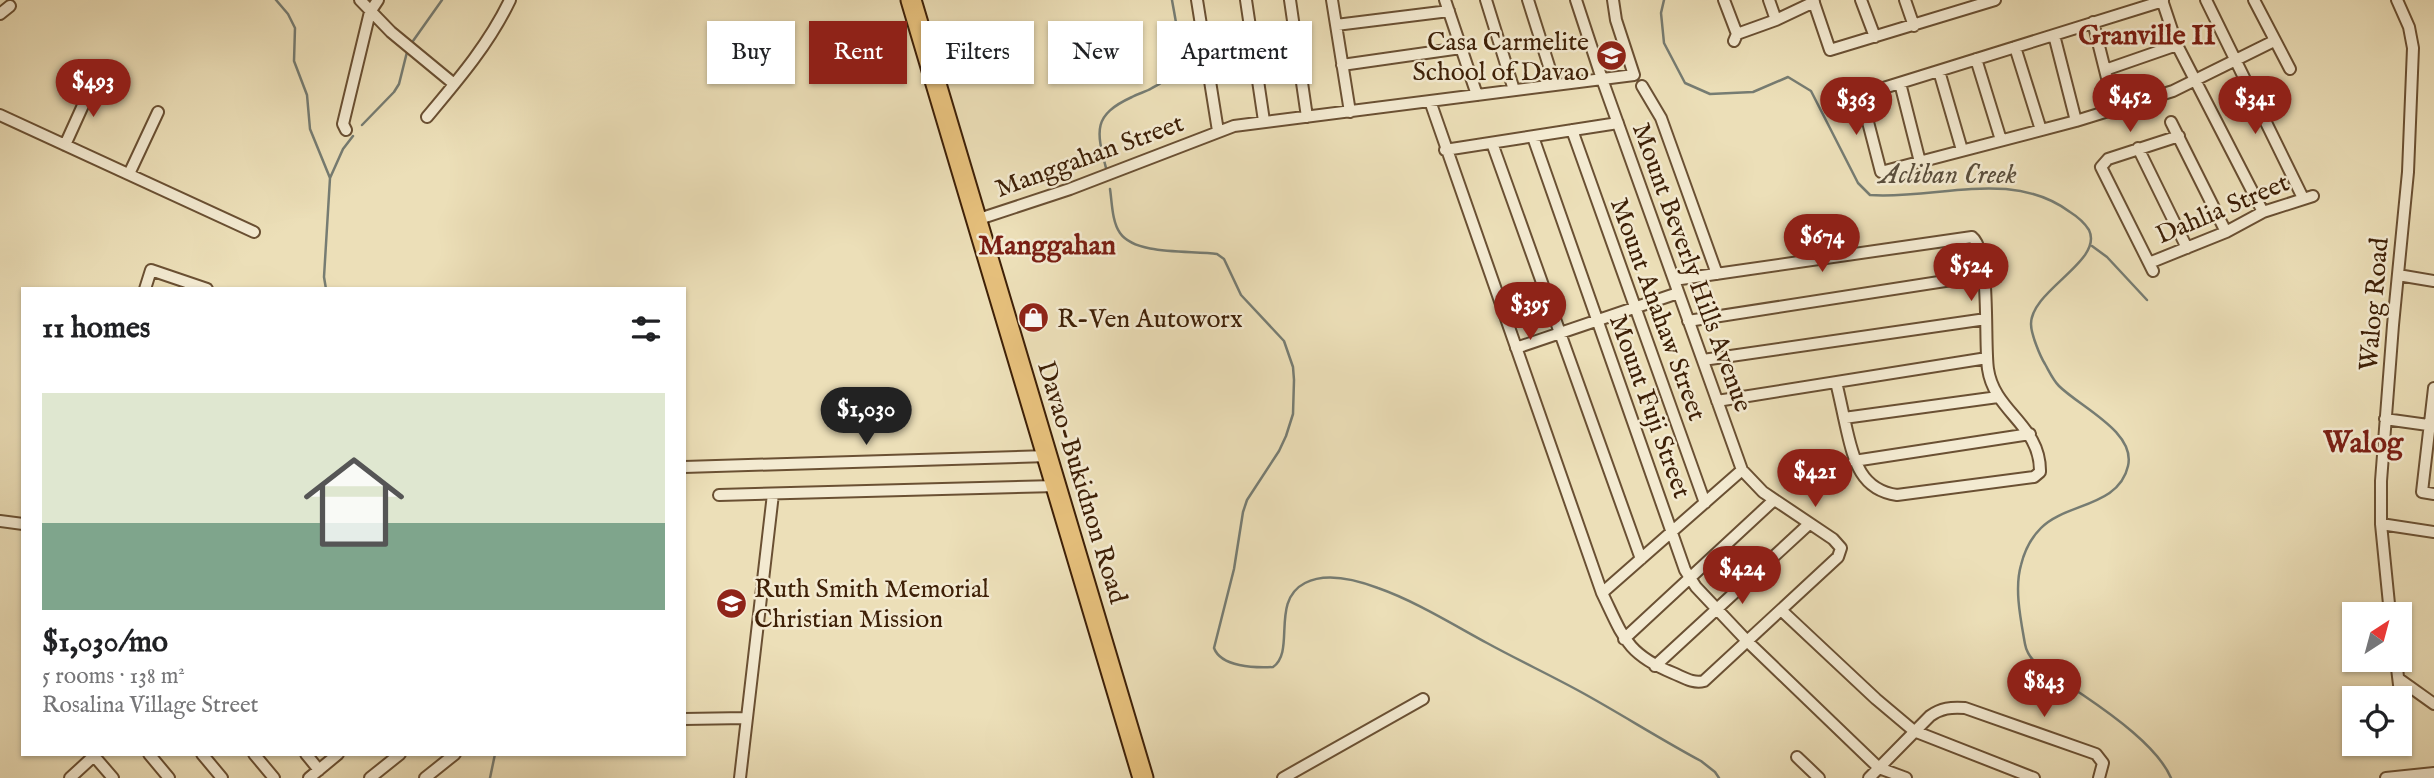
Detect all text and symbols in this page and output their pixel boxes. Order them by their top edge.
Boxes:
district label: Granville II [2078,19,2216,54]
chip: Buy [707,21,795,84]
chip: Rent [809,21,907,84]
chip: Filters [921,21,1034,84]
chip: New [1048,21,1143,84]
chip: Apartment [1157,21,1312,84]
place label: Casa Carmelite School of Davao [1412,26,1589,89]
school or university icon: Casa Carmelite School of Davao [1595,39,1629,73]
pin: $493 [52,60,134,119]
text: $493 [72,67,114,96]
pin: $452 [2089,74,2171,134]
pin: $341 [2214,76,2296,136]
pin: $363 [1815,78,1897,137]
text: $452 [2109,82,2151,111]
text: $341 [2234,84,2276,113]
text: $363 [1836,85,1876,114]
street label: Manggahan Street [991,107,1188,206]
street label: Mount Beverly Hills Avenue [1624,119,1759,417]
water label: Acliban Creek [1876,158,2017,193]
street label: Dahlia Street [2151,167,2294,252]
street label: Mount Anahaw Street [1602,194,1713,425]
pin: $674 [1781,215,1863,274]
text: $674 [1800,222,1844,251]
district label: Manggahan [978,229,1116,264]
street label: Walog Road [2352,236,2397,372]
pin: $524 [1930,244,2012,303]
text: $524 [1949,251,1993,280]
pin: $395 [1489,282,1571,342]
text: $395 [1510,290,1550,319]
shop icon: R-Ven Autoworx [1017,301,1051,335]
place label: R-Ven Autoworx [1057,303,1243,336]
text: 11 homes [42,310,150,348]
icon: filters [627,310,665,348]
street label: Mount Fuji Street [1601,310,1698,503]
street label: Davao-Bukidnon Road [1029,357,1134,608]
pin: $1,030 [809,388,923,447]
text: $1,030 [837,395,895,424]
district label: Walog [2322,425,2405,463]
icon: home [291,439,417,565]
pin: $421 [1774,449,1856,509]
text: $421 [1793,457,1837,486]
pin: $424 [1701,546,1783,606]
text: $424 [1719,554,1765,583]
place label: Ruth Smith Memorial Christian Mission [754,573,990,636]
school or university icon: Ruth Smith Memorial Christian Mission [714,586,748,620]
north arrow [2342,602,2412,672]
map controls [2342,602,2412,756]
text: $1,030/mo [42,624,168,662]
pin: $843 [2003,660,2085,719]
text: 5 rooms · 138 m² [42,662,185,691]
text: $843 [2023,667,2065,696]
button: locate [2342,686,2412,756]
text: Rosalina Village Street [42,691,258,720]

